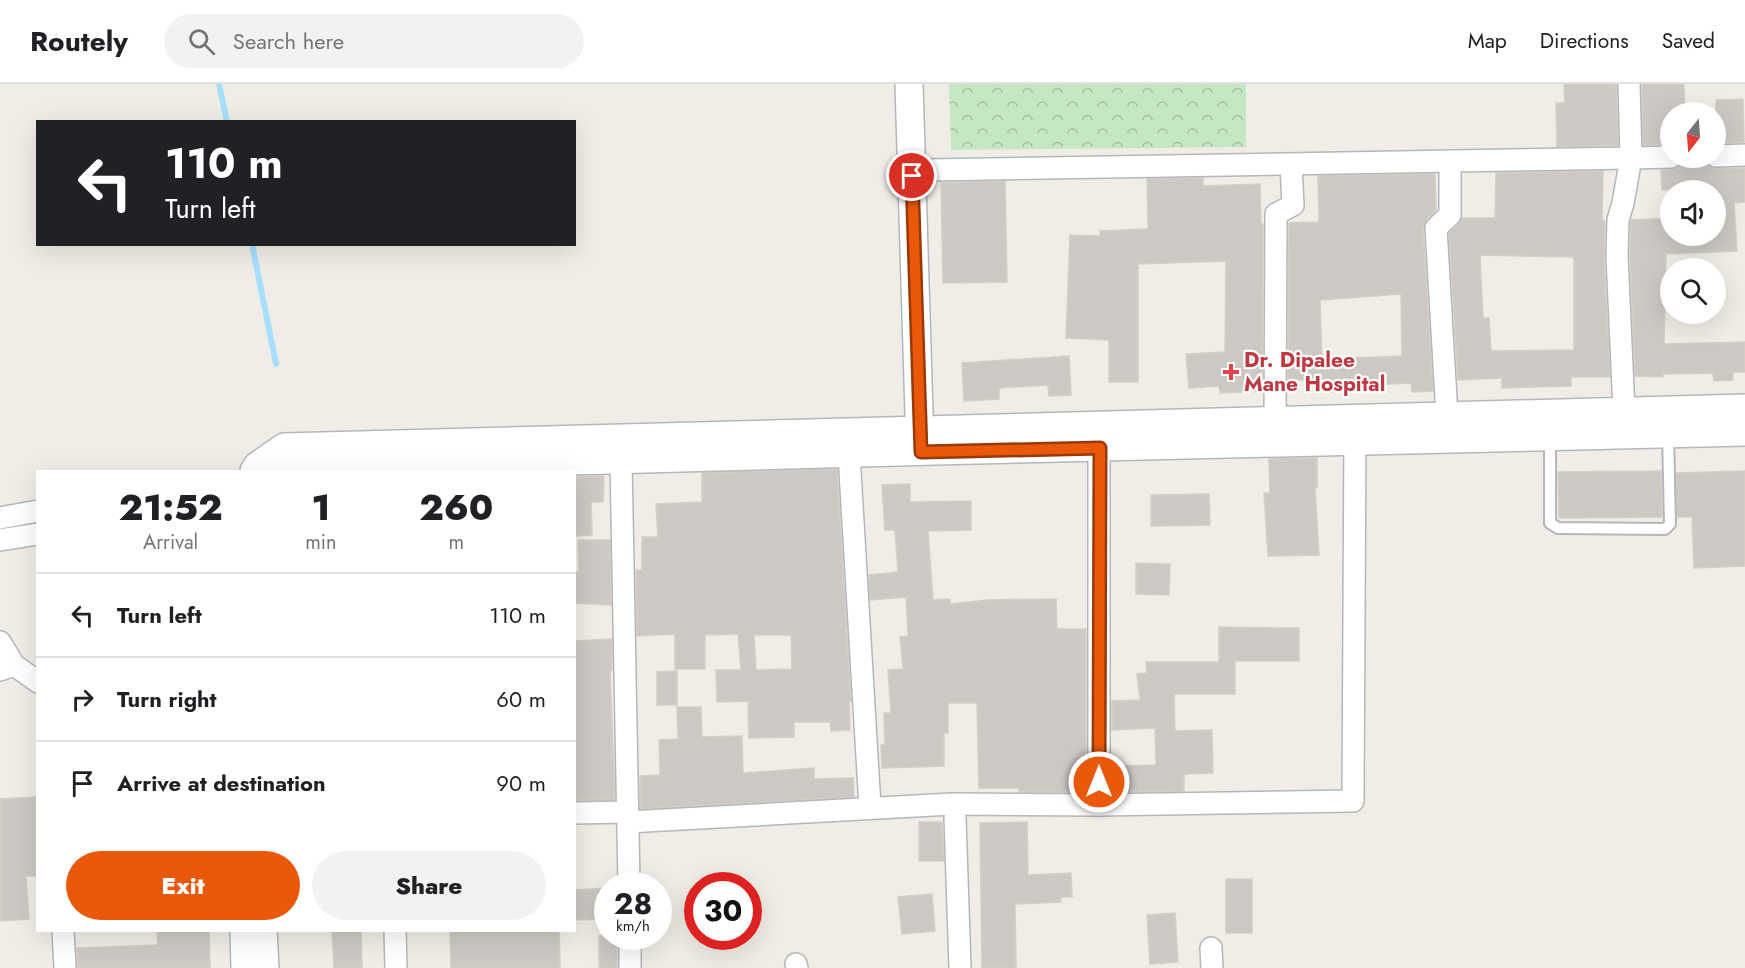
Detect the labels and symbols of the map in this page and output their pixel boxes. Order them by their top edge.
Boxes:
north arrow [1660,102,1726,168]
pin [886,150,937,201]
place label: Dr. Dipalee Mane Hospital [1244,345,1385,399]
marker: Dr. Dipalee Mane Hospital [1222,363,1240,381]
position arrow [1067,750,1131,814]
speed limit sign: 30 [684,872,762,950]

